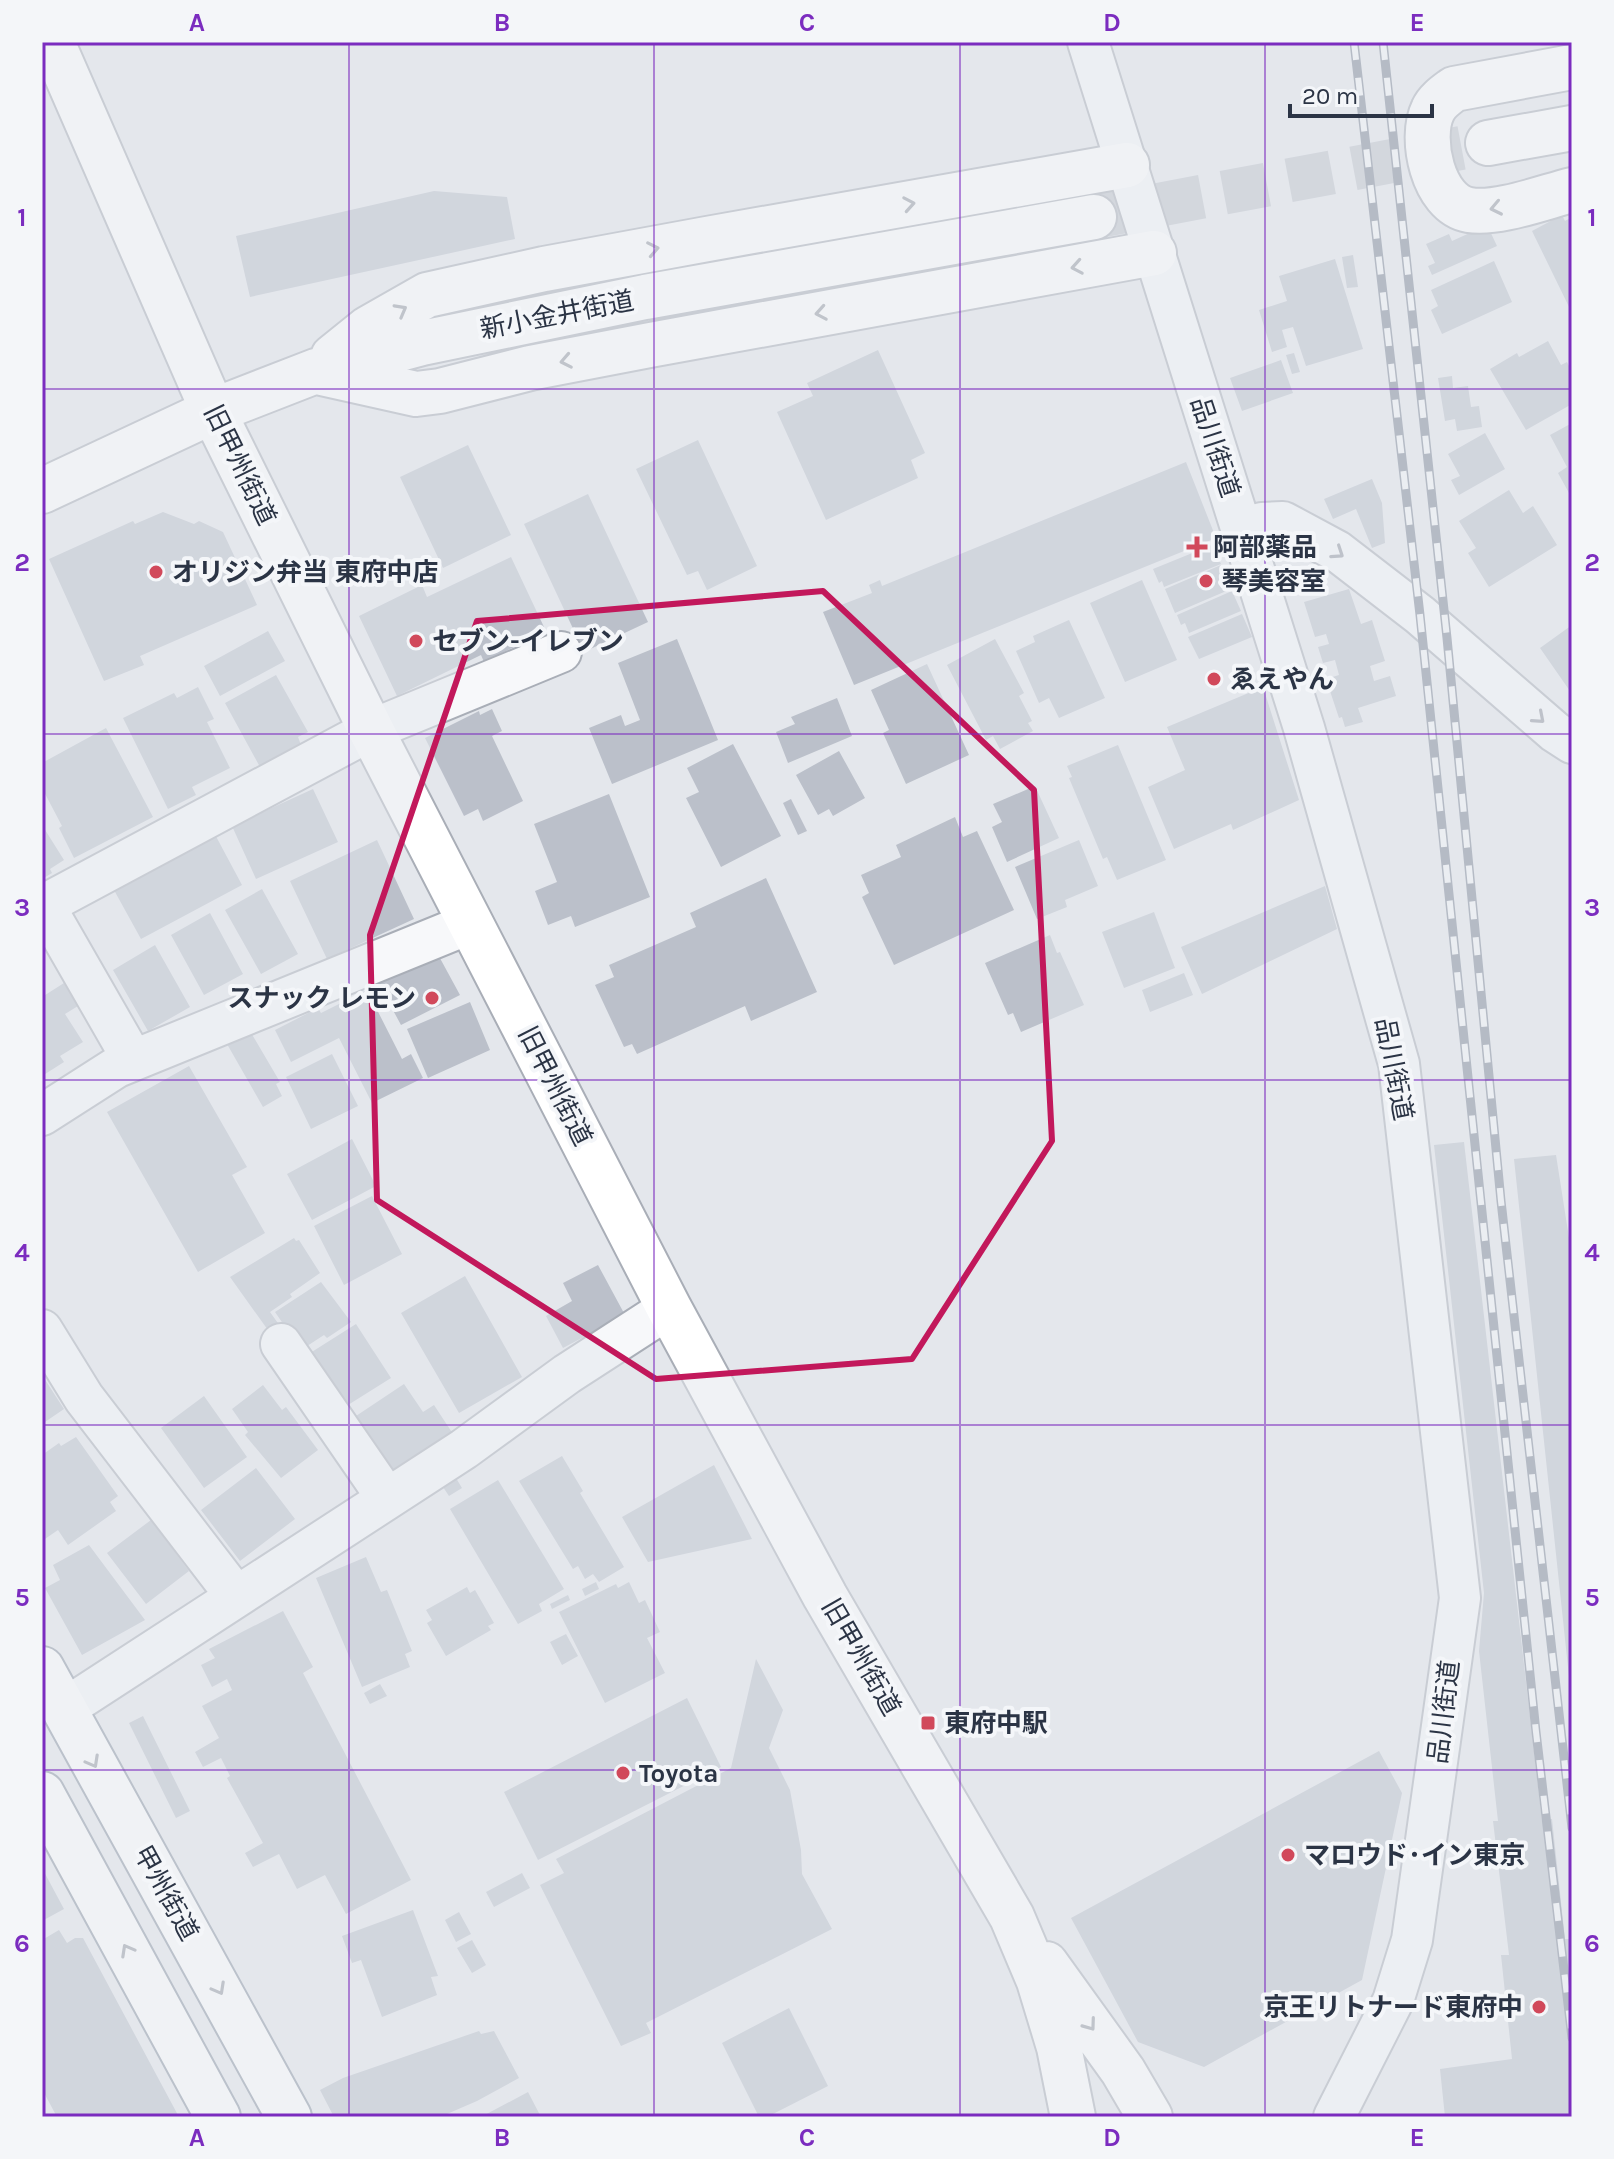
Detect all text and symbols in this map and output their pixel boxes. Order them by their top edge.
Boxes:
text: A [189,7,205,38]
text: B [494,7,510,38]
text: C [799,7,815,38]
text: D [1103,7,1121,38]
text: E [1409,7,1425,38]
scale bar [1290,68,1432,118]
text: 20 m [1302,82,1358,110]
one-way arrow [902,196,916,213]
one-way arrow [1490,199,1503,216]
text: 1 [17,202,27,233]
text: 1 [1587,202,1597,233]
one-way arrow [646,241,659,258]
one-way arrow [1070,257,1084,274]
street label: 新小金井街道 [477,285,637,345]
one-way arrow [393,304,407,320]
one-way arrow [814,304,828,321]
one-way arrow [559,352,572,369]
street label: 品川街道 [1184,393,1246,501]
street label: 旧甲州街道 [198,400,282,530]
place label: 阿部薬品 [1213,532,1317,563]
marker: 阿部薬品 [1188,538,1206,556]
one-way arrow [1330,543,1344,558]
text: 2 [14,547,30,578]
text: 2 [1584,547,1600,578]
place label: オリジン弁当 東府中店 [172,557,439,588]
marker: オリジン弁当 東府中店 [147,563,165,581]
place label: 琴美容室 [1222,566,1326,597]
marker: 琴美容室 [1197,572,1215,590]
place label: セブン-イレブン [432,626,624,657]
marker: セブン-イレブン [407,632,425,650]
place label: ゑえやん [1230,664,1334,695]
marker: ゑえやん [1205,670,1223,688]
one-way arrow [1529,708,1544,723]
text: 3 [14,892,30,923]
text: 3 [1584,892,1600,923]
place label: スナック レモン [227,983,416,1014]
marker: スナック レモン [423,989,441,1007]
street label: 品川街道 [1369,1015,1419,1123]
street label: 旧甲州街道 [512,1021,598,1151]
text: 4 [14,1237,30,1268]
text: 4 [1584,1237,1600,1268]
text: 5 [14,1582,30,1613]
text: 5 [1584,1582,1600,1613]
street label: 旧甲州街道 [815,1593,907,1721]
street label: 品川街道 [1422,1658,1466,1766]
place label: 東府中駅 [944,1708,1048,1739]
marker: 東府中駅 [919,1714,937,1732]
one-way arrow [83,1753,99,1767]
place label: Toyota [639,1758,718,1789]
marker: Toyota [614,1764,632,1782]
street label: 甲州街道 [127,1840,205,1946]
place label: マロウド･イン東京 [1304,1840,1525,1871]
marker: マロウド･イン東京 [1279,1846,1297,1864]
text: 6 [14,1928,30,1959]
text: 6 [1584,1928,1600,1959]
one-way arrow [121,1944,137,1959]
one-way arrow [209,1980,225,1995]
place label: 京王リトナード東府中 [1263,1992,1523,2023]
marker: 京王リトナード東府中 [1530,1998,1548,2016]
one-way arrow [1081,2017,1095,2031]
text: A [189,2122,205,2153]
text: B [494,2122,510,2153]
text: C [799,2122,815,2153]
text: D [1103,2122,1121,2153]
text: E [1409,2122,1425,2153]

